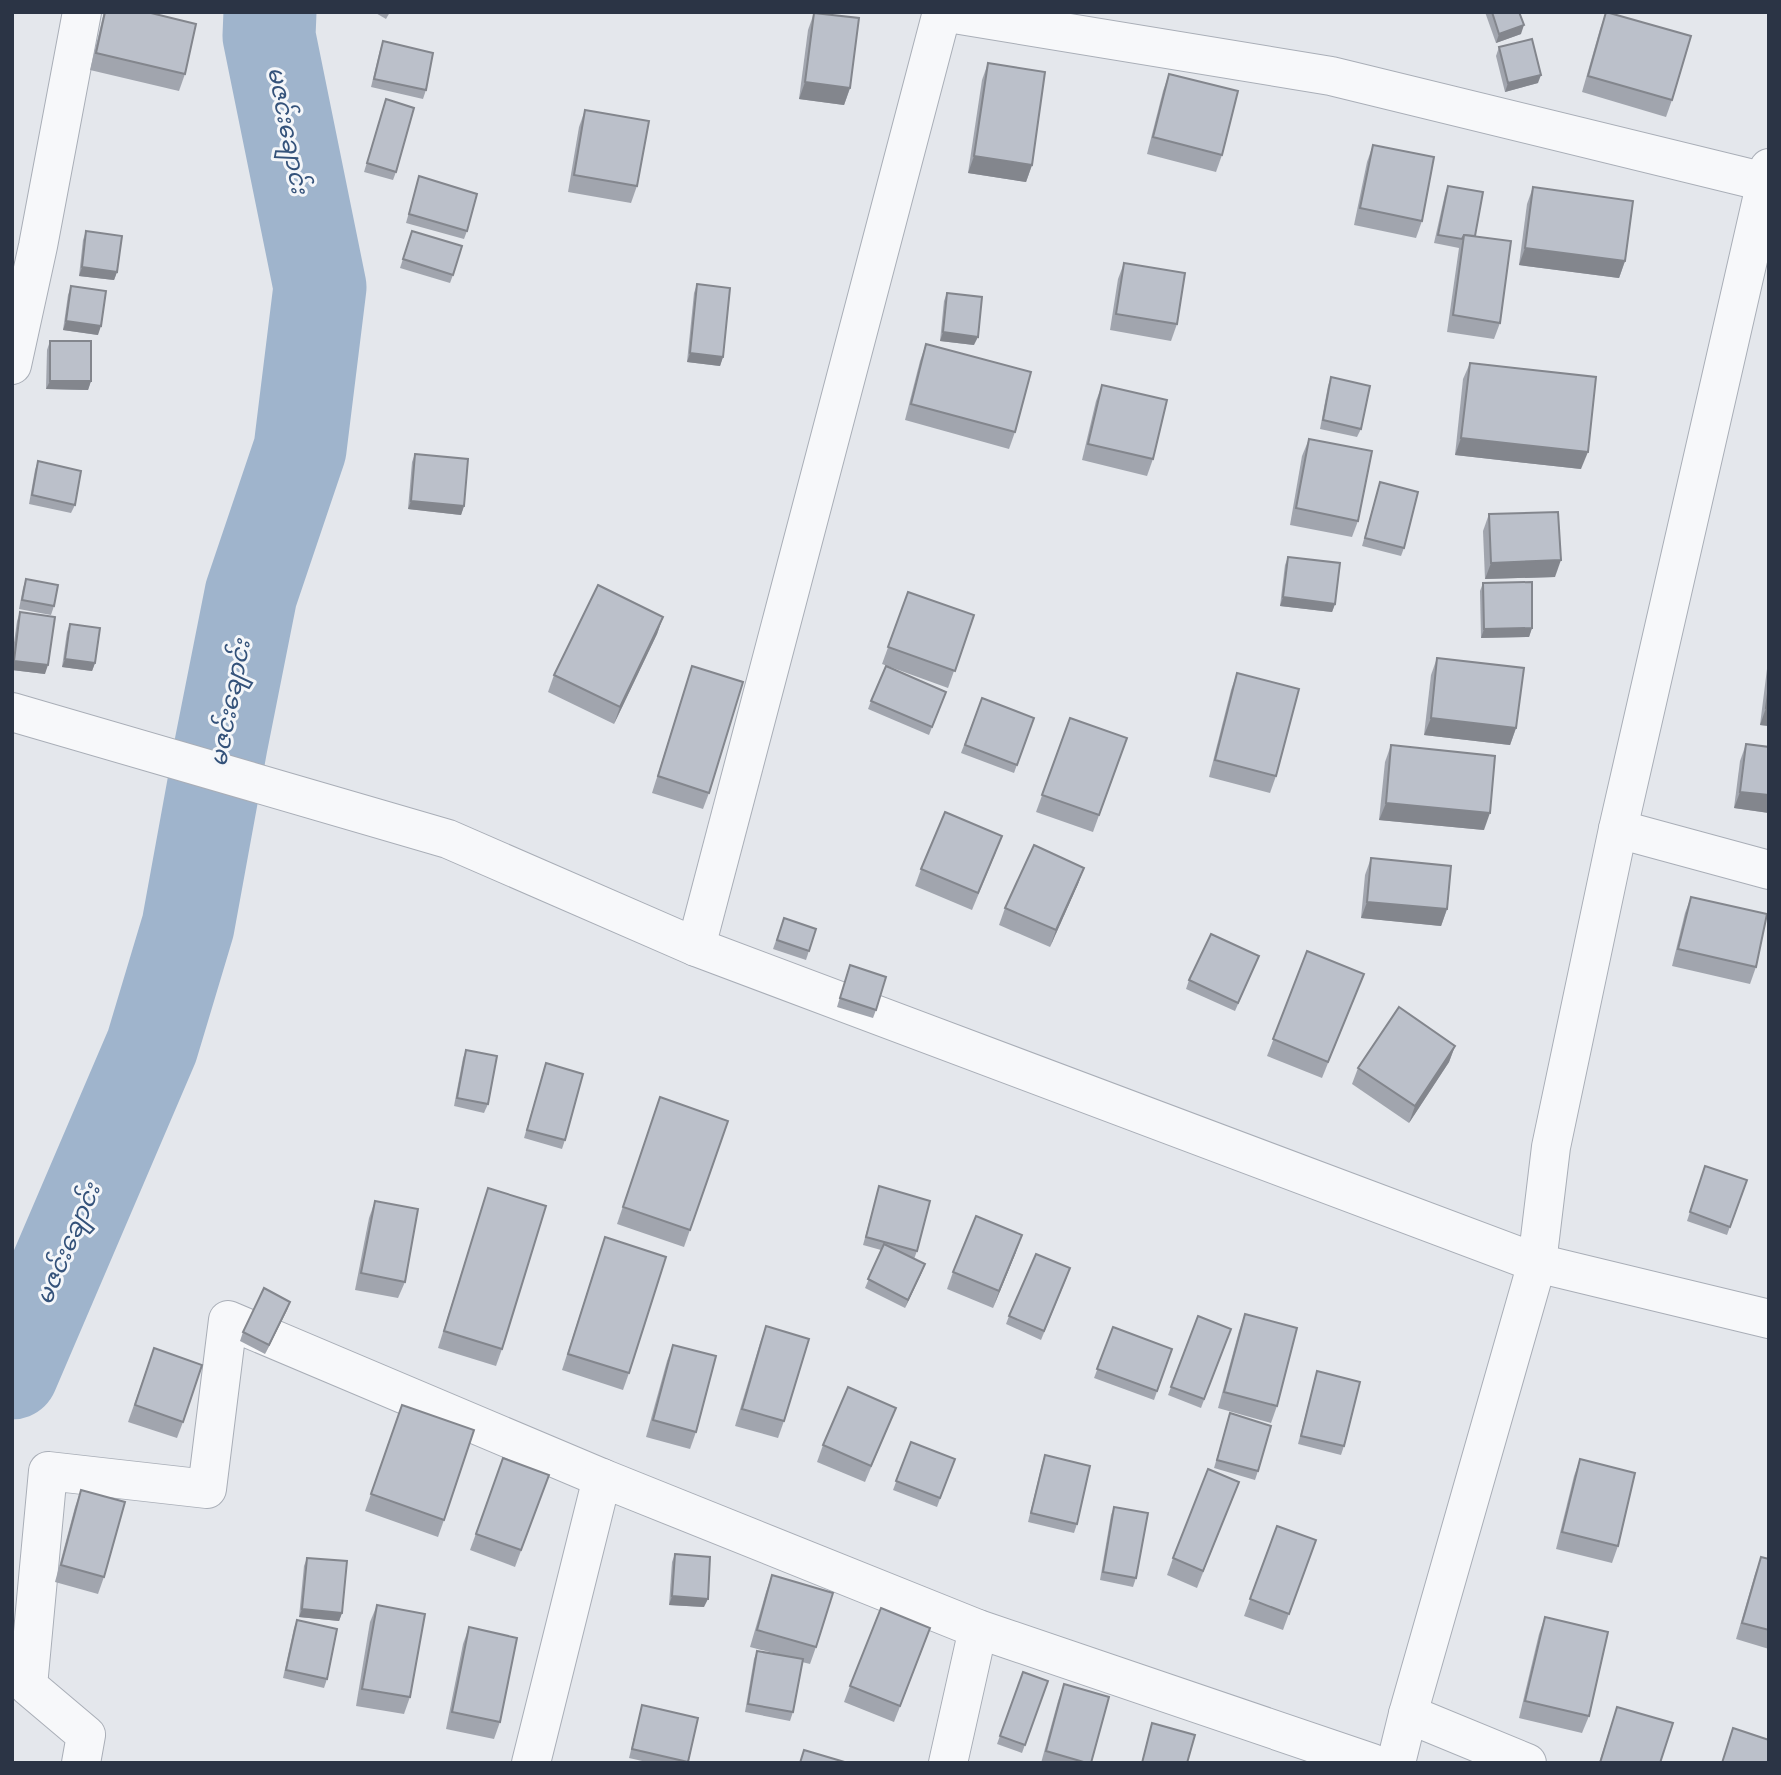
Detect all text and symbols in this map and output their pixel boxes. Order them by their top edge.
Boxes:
water label: မဇင်းချောင်း [256,64,317,199]
water label: မဇင်းချောင်း [201,635,262,770]
water label: မဇင်းချောင်း [27,1177,112,1311]

